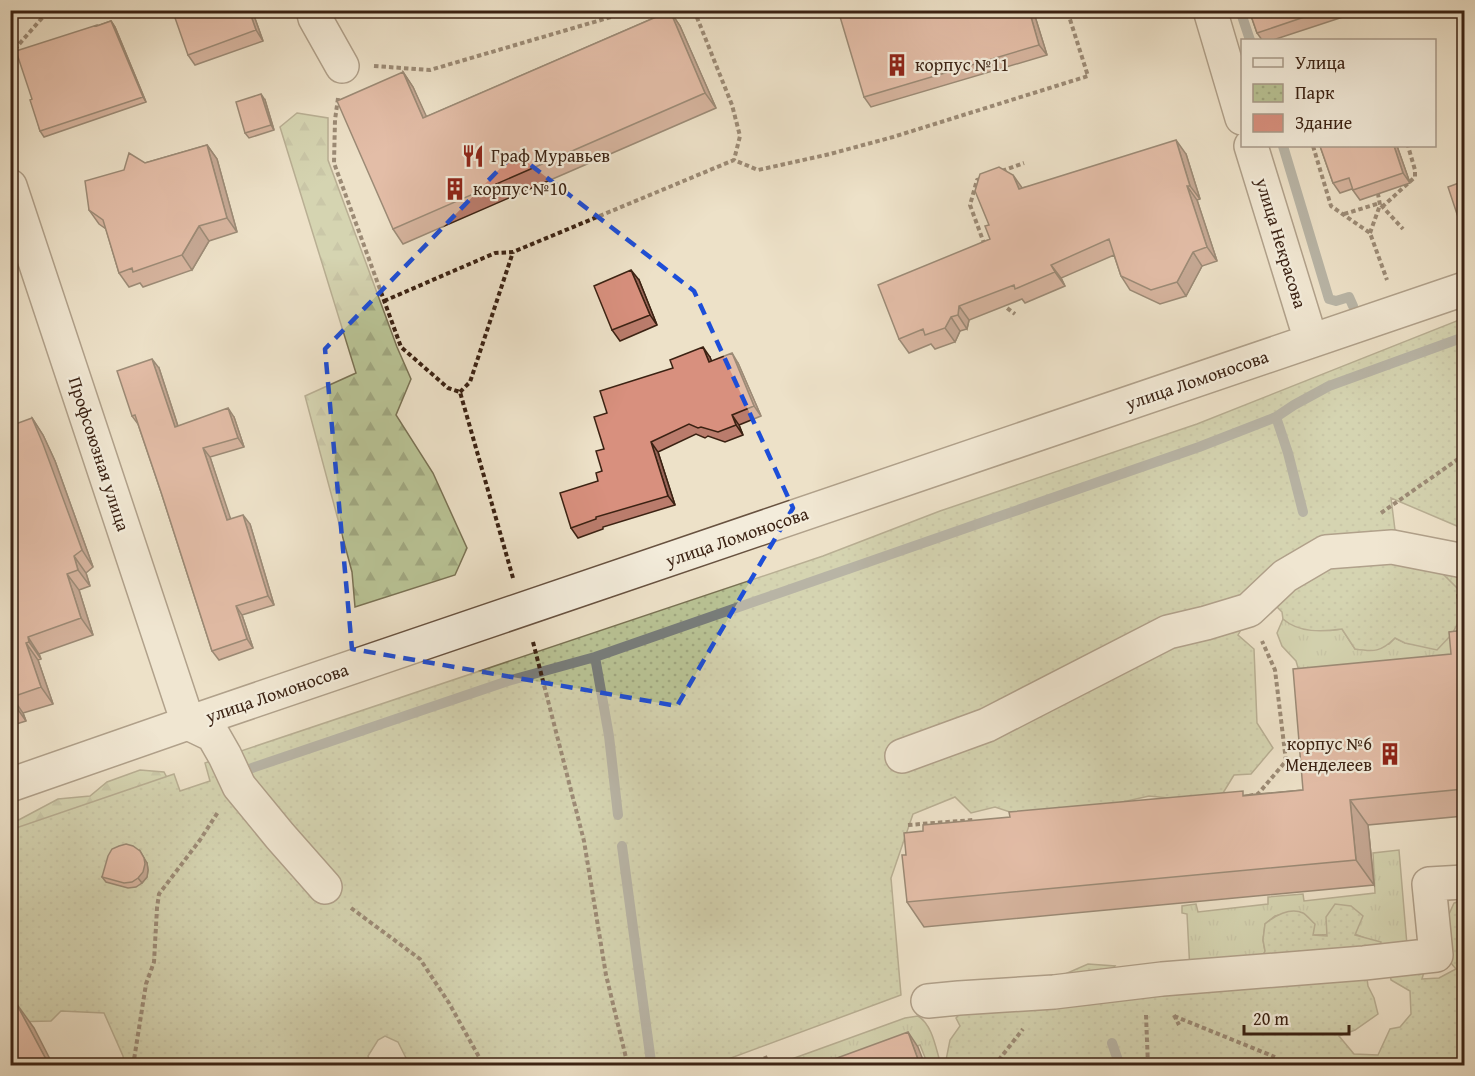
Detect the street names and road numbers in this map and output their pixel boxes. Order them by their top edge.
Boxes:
street label: улица Некрасова [1249,173,1314,312]
street label: улица Ломоносова [1121,342,1272,417]
street label: Профсоюзная улица [62,373,137,535]
street label: улица Ломоносова [661,499,812,574]
street label: улица Ломоносова [201,655,352,730]

